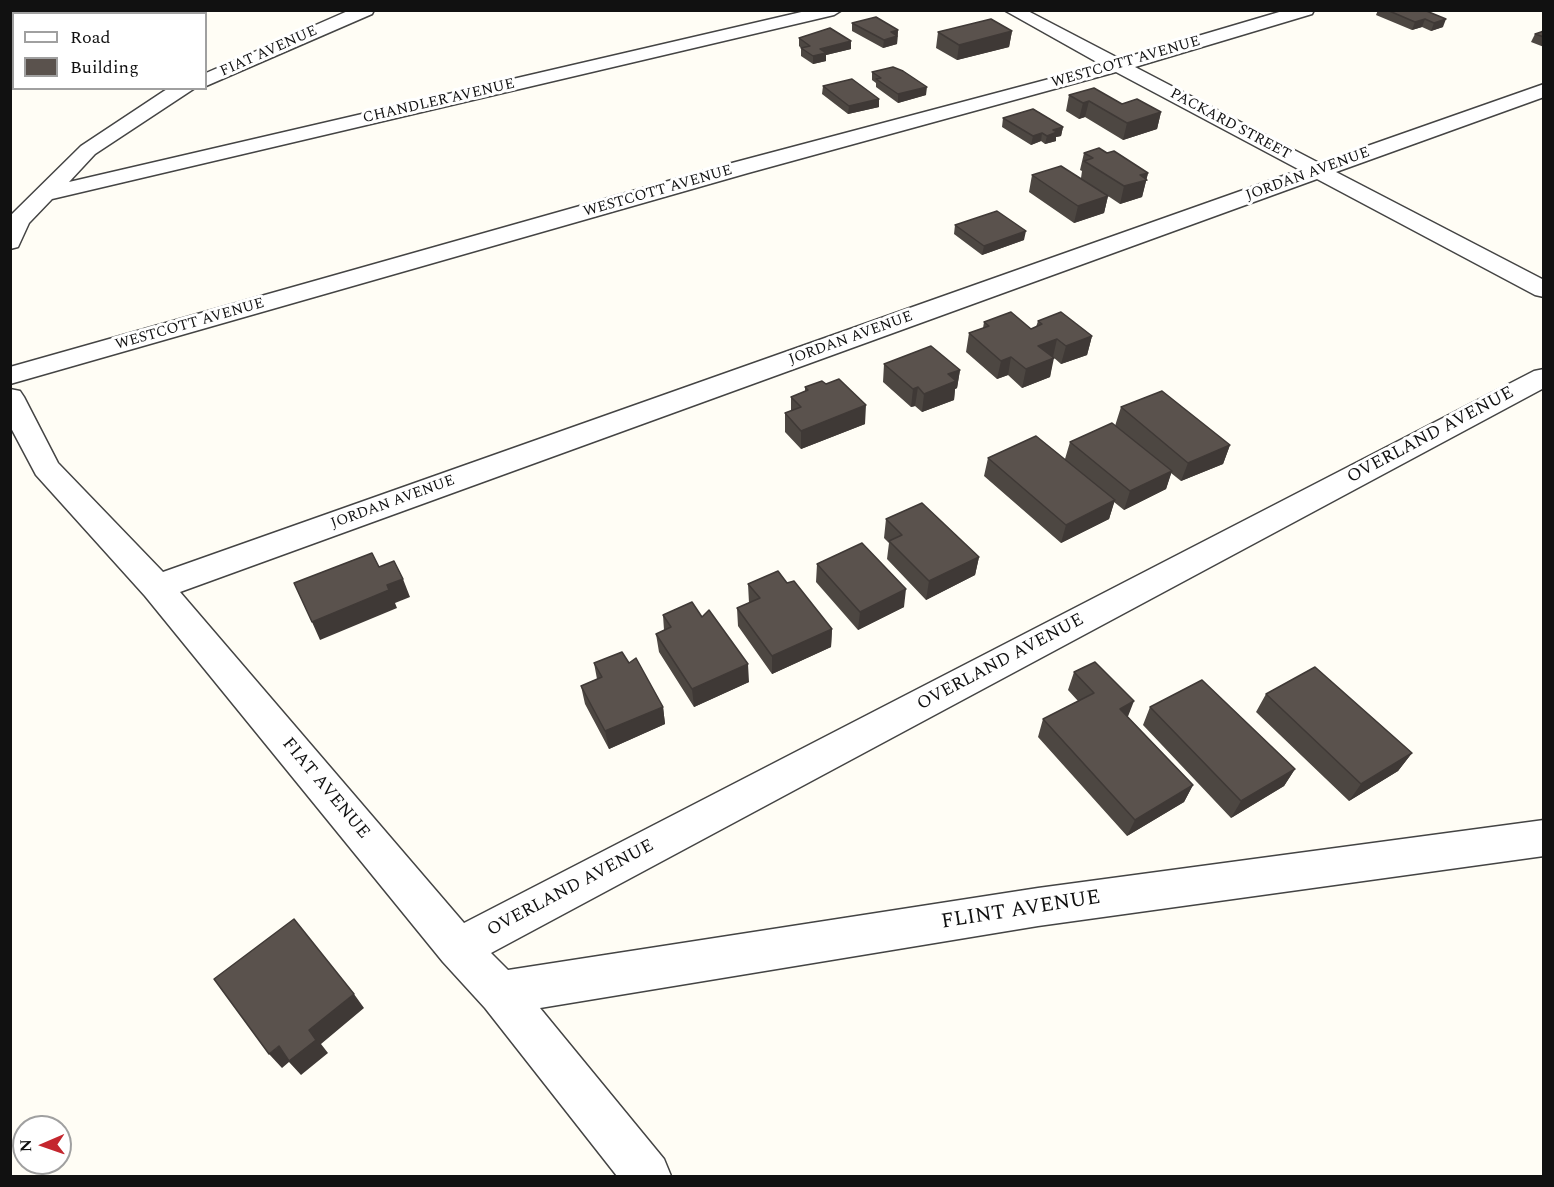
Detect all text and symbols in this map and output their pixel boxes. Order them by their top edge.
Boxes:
legend [12,12,207,90]
street label: FIAT AVENUE [218,23,320,81]
text: Road [70,24,111,51]
street label: WESTCOTT AVENUE [1049,33,1203,93]
text: Building [70,54,139,81]
street label: CHANDLER AVENUE [361,76,517,128]
street label: PACKARD STREET [1166,85,1294,165]
street label: JORDAN AVENUE [1244,144,1372,206]
street label: WESTCOTT AVENUE [581,162,735,222]
street label: WESTCOTT AVENUE [113,295,267,355]
street label: JORDAN AVENUE [787,308,915,370]
street label: OVERLAND AVENUE [1344,383,1518,489]
street label: JORDAN AVENUE [329,472,457,534]
street label: OVERLAND AVENUE [914,610,1088,716]
street label: FIAT AVENUE [277,734,373,844]
street label: OVERLAND AVENUE [484,836,658,942]
street label: FLINT AVENUE [940,886,1102,936]
north arrow [12,1115,72,1175]
text: N [14,1139,38,1153]

